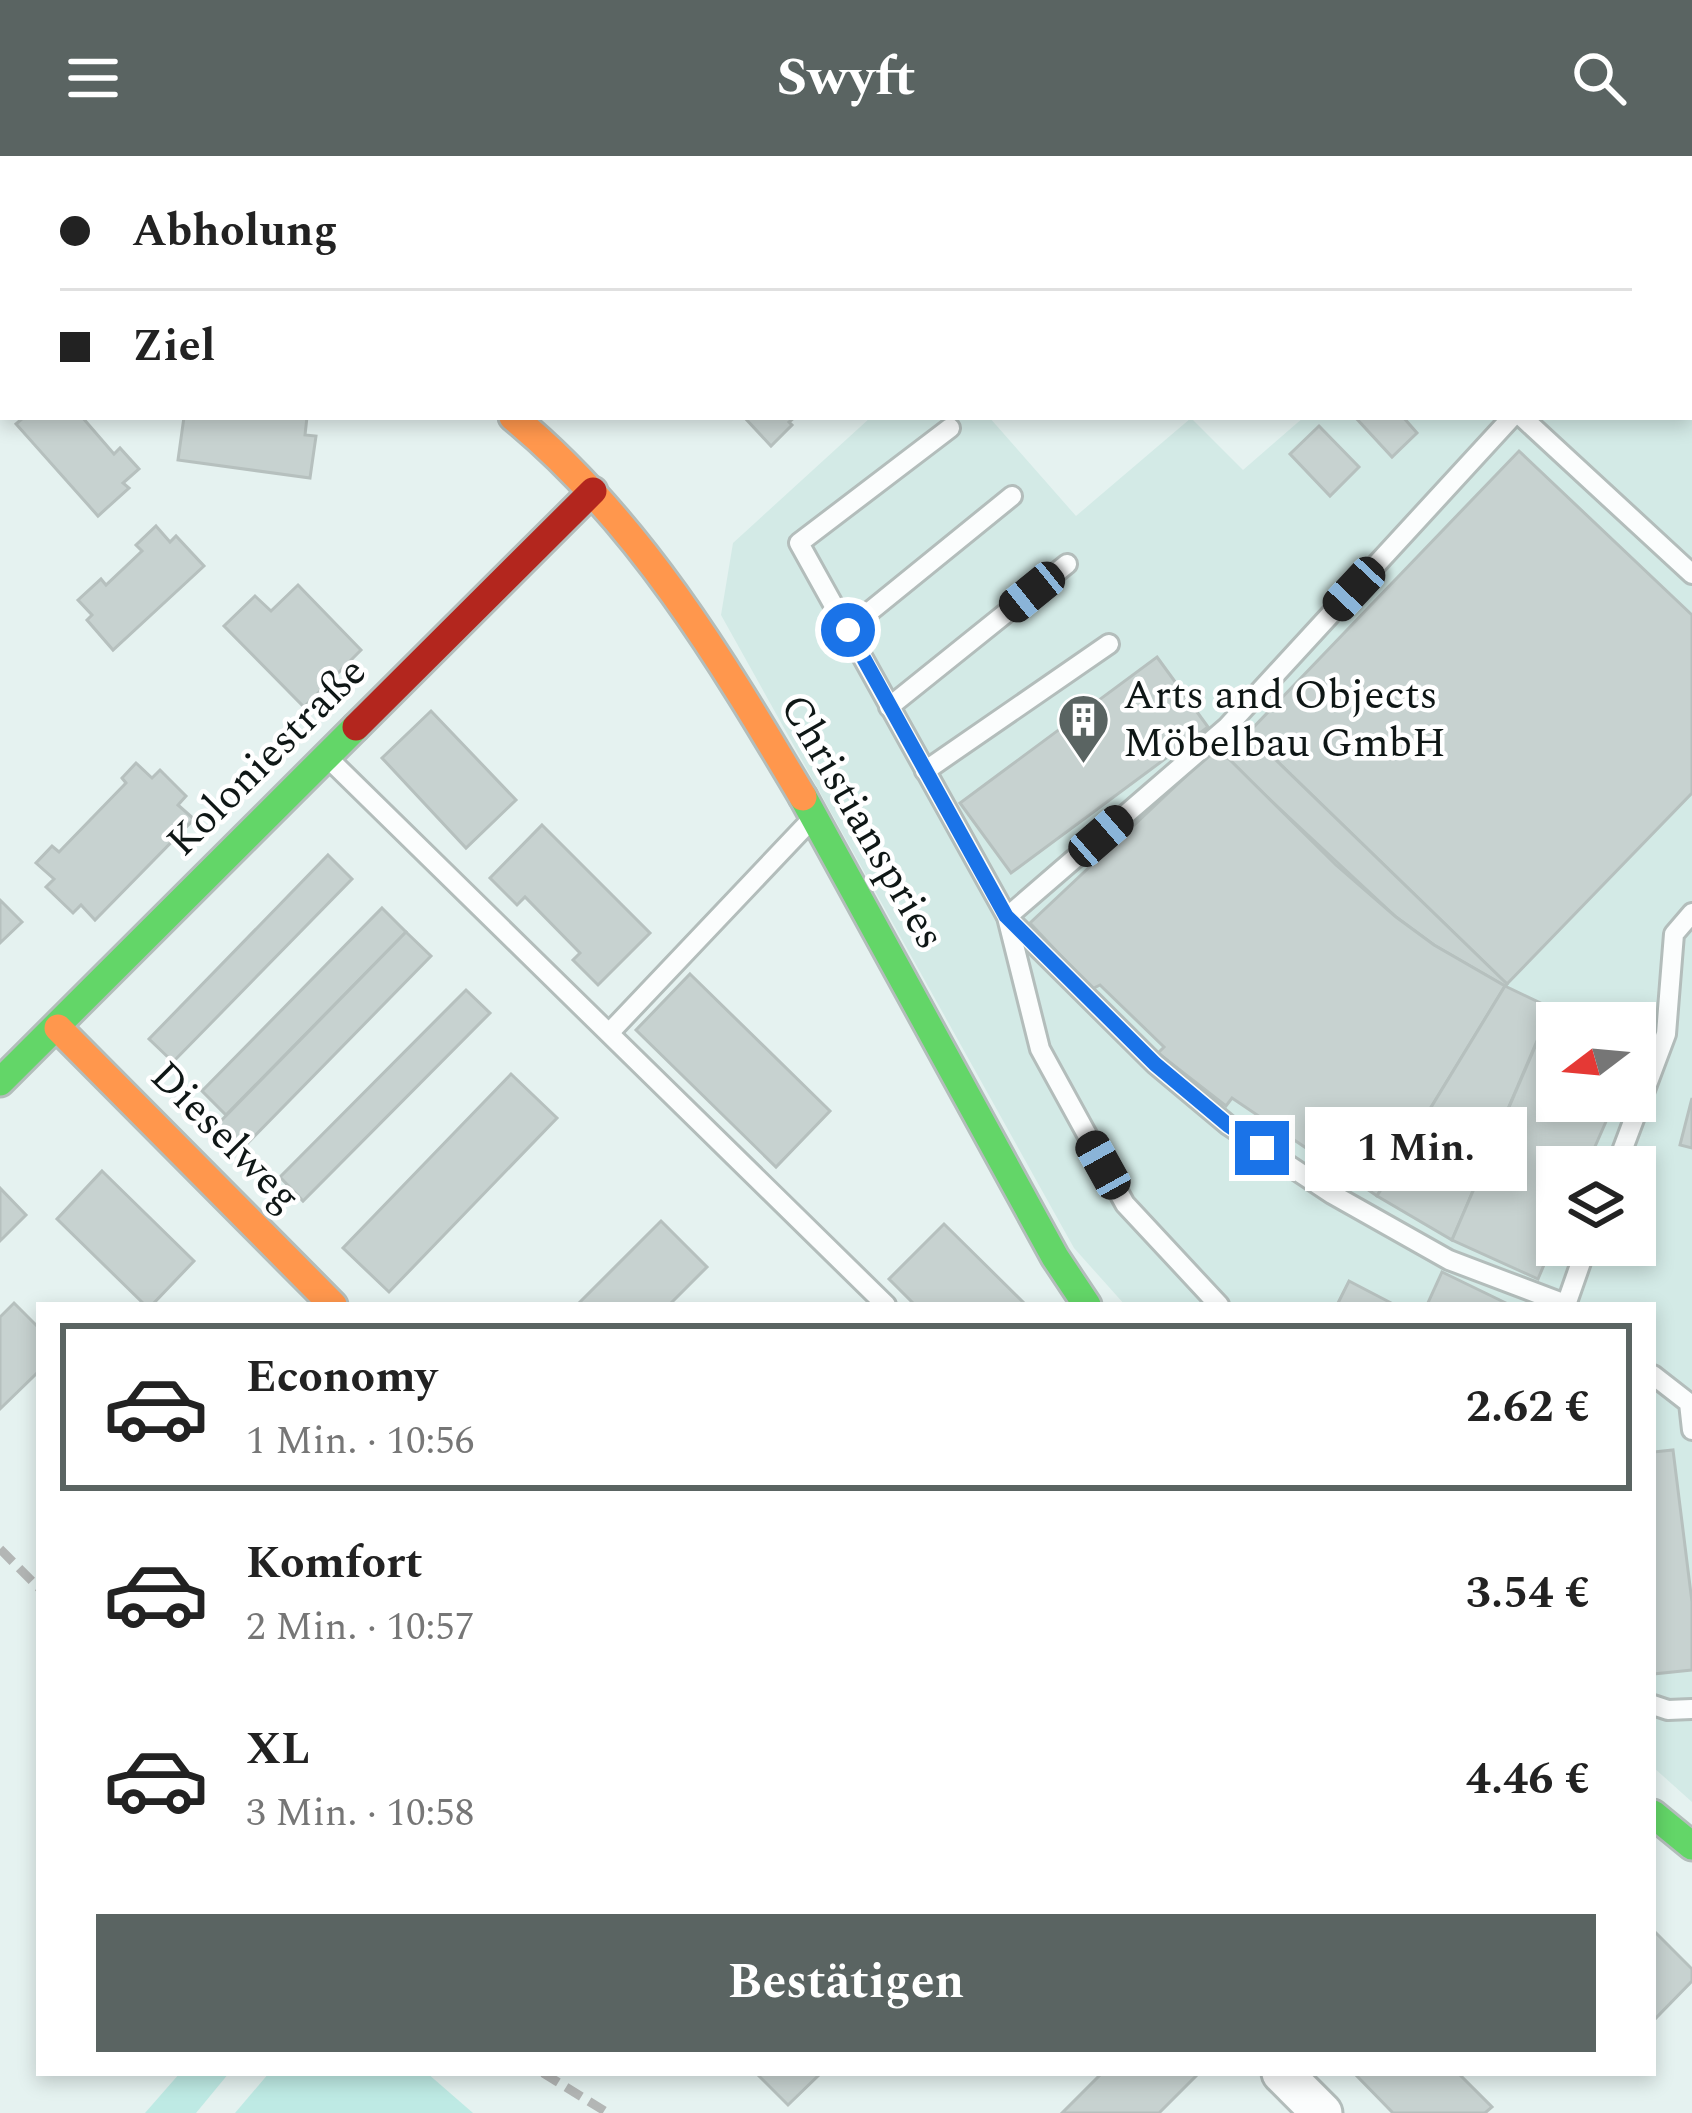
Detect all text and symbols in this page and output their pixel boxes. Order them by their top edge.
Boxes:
text: Swyft [776,37,916,119]
icon: menu [60,45,126,111]
icon: search [1566,45,1632,111]
text: Abholung [132,197,338,266]
text: Ziel [132,312,216,381]
car [1316,550,1392,628]
car [993,555,1071,629]
route start [821,603,875,657]
street label: Koloniestraße [152,642,382,872]
place label: Arts and Objects Möbelbau GmbH [1123,664,1446,775]
street label: Christianspries [763,683,961,961]
building icon: Arts and Objects Möbelbau GmbH [1056,691,1112,765]
car [1062,799,1140,873]
north arrow [1536,1002,1656,1122]
map controls [1536,1002,1656,1266]
street label: Dieselweg [135,1047,315,1227]
callout: 1 Min. [1304,1106,1526,1190]
text: 1 Min. [1357,1119,1475,1178]
route end [1235,1121,1289,1175]
car [1070,1125,1136,1205]
button: layers [1536,1146,1656,1266]
text: Economy [246,1343,437,1412]
icon: car [102,1353,210,1461]
text: 2.62 € [1466,1373,1590,1442]
text: 1 Min. · 10:56 [246,1412,474,1471]
text: Komfort [246,1529,423,1598]
icon: car [102,1539,210,1647]
text: 3.54 € [1466,1559,1590,1628]
text: 2 Min. · 10:57 [246,1598,474,1657]
text: XL [246,1715,310,1784]
icon: car [102,1725,210,1833]
text: 4.46 € [1466,1745,1590,1814]
text: 3 Min. · 10:58 [246,1784,474,1843]
button: Bestätigen [96,1914,1596,2052]

